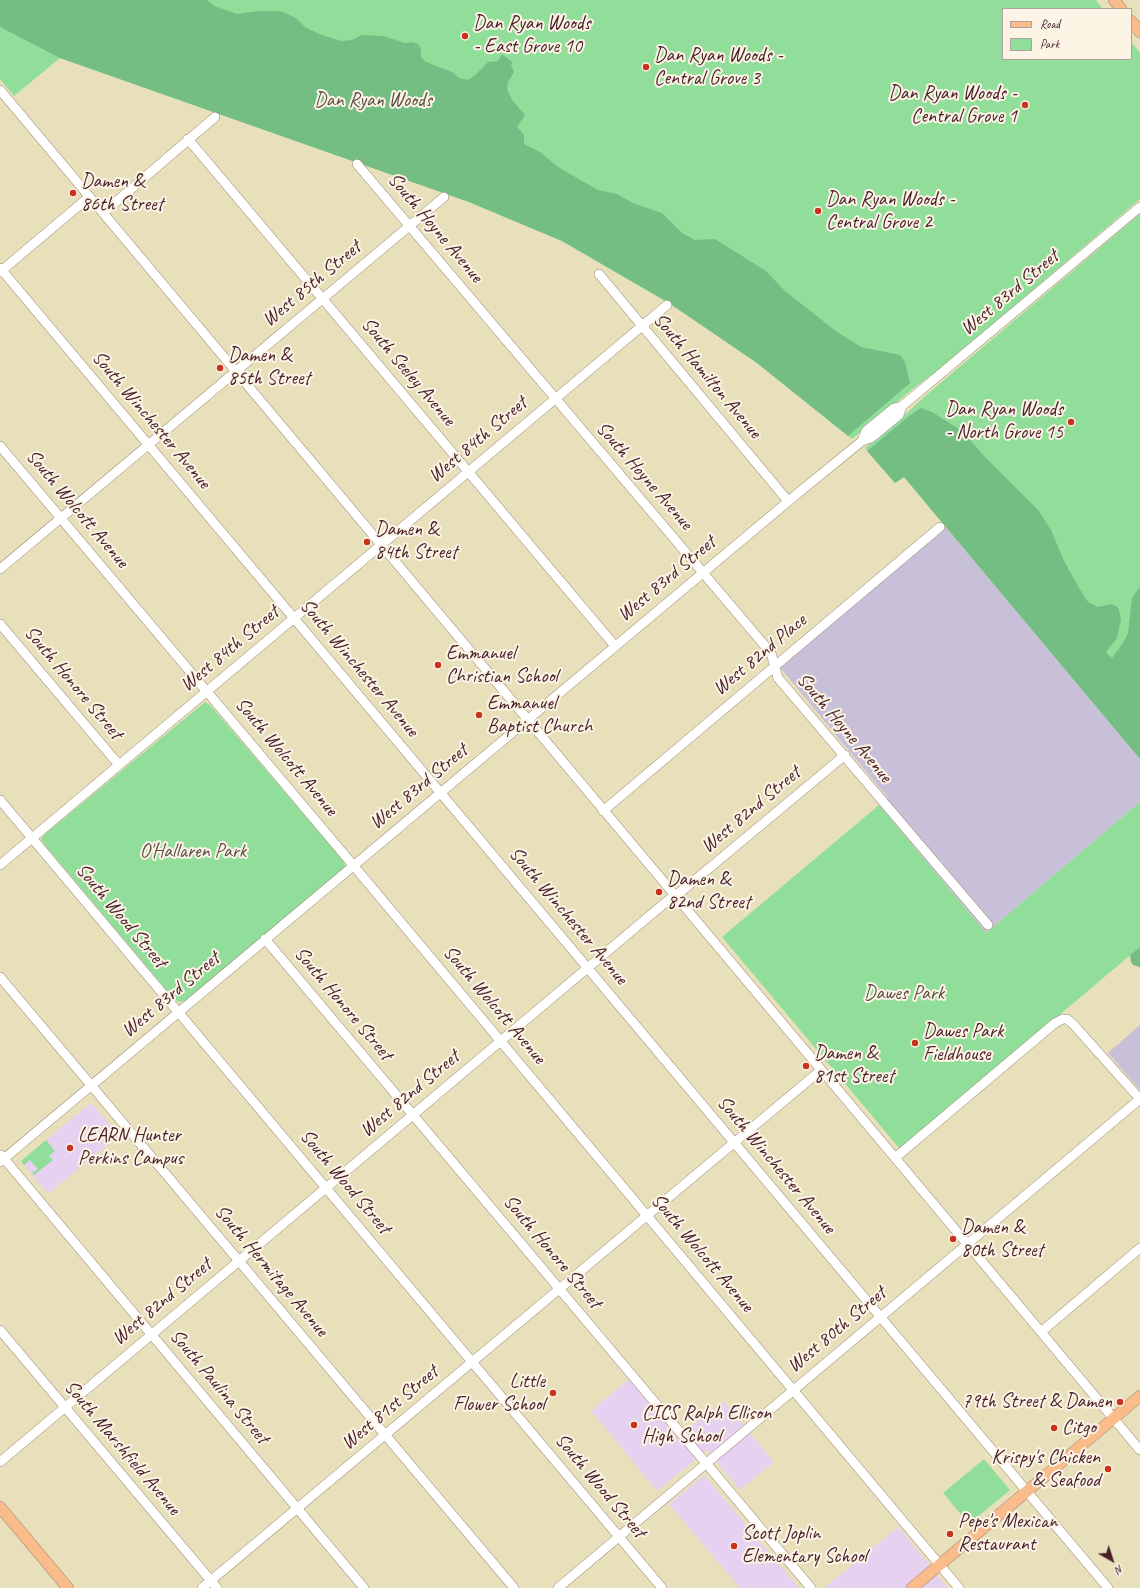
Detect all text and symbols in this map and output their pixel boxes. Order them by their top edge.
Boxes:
legend [1002,8,1132,60]
place label: Dan Ryan Woods - East Grove 10 [473,12,590,59]
text: Road [1040,16,1060,32]
marker: Dan Ryan Woods - East Grove 10 [460,31,470,41]
text: Park [1040,36,1059,52]
place label: Dan Ryan Woods - Central Grove 3 [654,44,783,91]
marker: Dan Ryan Woods - Central Grove 3 [641,62,651,72]
place label: Dan Ryan Woods - Central Grove 1 [888,82,1017,129]
park label: Dan Ryan Woods [314,89,432,113]
marker: Dan Ryan Woods - Central Grove 1 [1020,100,1030,110]
street label: South Hoyne Avenue [382,168,488,288]
place label: Damen & 86th Street [81,170,163,217]
marker: Damen & 86th Street [68,188,78,198]
place label: Dan Ryan Woods - Central Grove 2 [826,188,955,235]
marker: Dan Ryan Woods - Central Grove 2 [813,206,823,216]
street label: West 85th Street [258,236,366,332]
street label: West 83rd Street [956,245,1064,341]
street label: South Hamilton Avenue [648,308,766,444]
street label: South Seeley Avenue [356,313,460,431]
place label: Damen & 85th Street [228,344,310,391]
street label: South Winchester Avenue [86,346,216,494]
marker: Damen & 85th Street [215,363,225,373]
street label: West 84th Street [424,392,532,488]
place label: Dan Ryan Woods - North Grove 15 [945,398,1063,445]
street label: South Hoyne Avenue [590,417,698,535]
marker: Dan Ryan Woods - North Grove 15 [1066,417,1076,427]
street label: South Wolcott Avenue [20,445,134,573]
place label: Damen & 84th Street [375,518,457,565]
street label: West 83rd Street [613,531,721,627]
marker: Damen & 84th Street [362,537,372,547]
street label: South Winchester Avenue [294,594,424,742]
street label: West 84th Street [176,601,284,697]
street label: West 82nd Place [709,609,811,701]
street label: South Honore Street [18,621,128,745]
place label: Emmanuel Christian School [446,642,558,689]
marker: Emmanuel Christian School [433,660,443,670]
street label: South Hoyne Avenue [791,668,897,788]
place label: Emmanuel Baptist Church [487,692,592,739]
street label: South Wolcott Avenue [229,693,343,821]
marker: Emmanuel Baptist Church [474,710,484,720]
street label: West 83rd Street [365,739,473,835]
street label: West 82nd Street [696,761,806,859]
park label: O'Hallaren Park [140,840,246,864]
street label: South Winchester Avenue [503,842,633,990]
street label: South Wood Street [70,859,172,973]
place label: Damen & 82nd Street [667,868,750,915]
marker: Damen & 82nd Street [654,887,664,897]
street label: South Wolcott Avenue [437,941,551,1069]
street label: South Honore Street [288,942,398,1066]
street label: West 83rd Street [117,947,225,1043]
park label: Dawes Park [864,982,944,1006]
place label: Dawes Park Fieldhouse [923,1020,1003,1067]
marker: Dawes Park Fieldhouse [910,1038,920,1048]
place label: Damen & 81st Street [814,1042,894,1089]
street label: West 82nd Street [355,1045,465,1143]
marker: Damen & 81st Street [801,1061,811,1071]
street label: South Winchester Avenue [711,1091,841,1239]
place label: LEARN Hunter Perkins Campus [78,1124,183,1171]
street label: South Wood Street [294,1125,396,1239]
marker: LEARN Hunter Perkins Campus [65,1143,75,1153]
street label: South Wolcott Avenue [645,1189,759,1317]
street label: South Honore Street [497,1190,607,1314]
street label: South Hermitage Avenue [209,1200,333,1342]
place label: Damen & 80th Street [961,1216,1043,1263]
marker: Damen & 80th Street [948,1234,958,1244]
street label: West 82nd Street [107,1253,217,1351]
street label: West 80th Street [783,1282,891,1378]
street label: South Paulina Street [164,1325,274,1449]
street label: West 81st Street [337,1360,443,1456]
place label: Little Flower School [453,1370,545,1417]
street label: South Marshfield Avenue [59,1376,185,1520]
marker: Little Flower School [548,1388,558,1398]
place label: 79th Street & Damen [962,1390,1112,1414]
marker: 79th Street & Damen [1115,1397,1125,1407]
place label: CICS Ralph Ellison High School [642,1402,771,1449]
place label: Citgo [1062,1416,1096,1440]
marker: CICS Ralph Ellison High School [629,1420,639,1430]
marker: Citgo [1049,1423,1059,1433]
street label: South Wood Street [549,1429,651,1543]
place label: Krispy's Chicken & Seafood [992,1446,1100,1493]
marker: Krispy's Chicken & Seafood [1103,1464,1113,1474]
place label: Pepe's Mexican Restaurant [958,1510,1057,1557]
place label: Scott Joplin Elementary School [742,1522,867,1569]
marker: Pepe's Mexican Restaurant [945,1529,955,1539]
north arrow [1092,1540,1132,1580]
marker: Scott Joplin Elementary School [729,1541,739,1551]
text: N [1112,1562,1127,1577]

